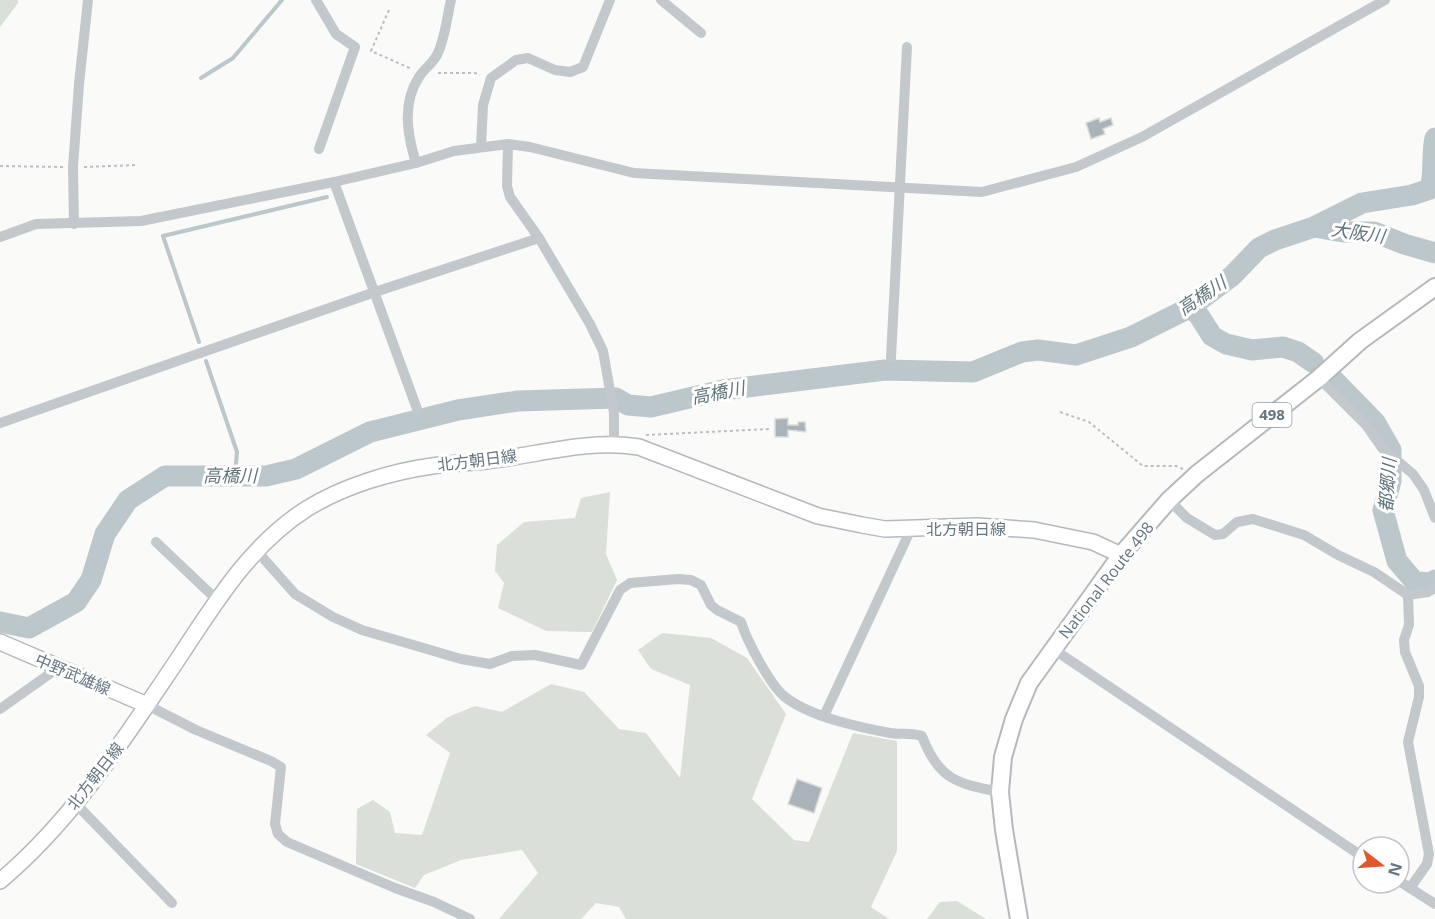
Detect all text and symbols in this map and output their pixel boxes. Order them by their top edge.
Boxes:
water label: 大阪川 [1330,216,1389,248]
water label: 高橋川 [1172,269,1232,320]
water label: 高橋川 [689,375,749,409]
road number: 498 [1252,403,1292,427]
street label: 北方朝日線 [436,444,518,476]
water label: 都郷川 [1373,455,1401,513]
water label: 高橋川 [203,463,259,487]
street label: National Route 498 [1053,517,1159,643]
street label: 北方朝日線 [926,518,1006,540]
street label: 中野武雄線 [32,648,114,700]
street label: 北方朝日線 [62,738,128,814]
north arrow [1351,835,1411,895]
text: N [1383,860,1408,879]

